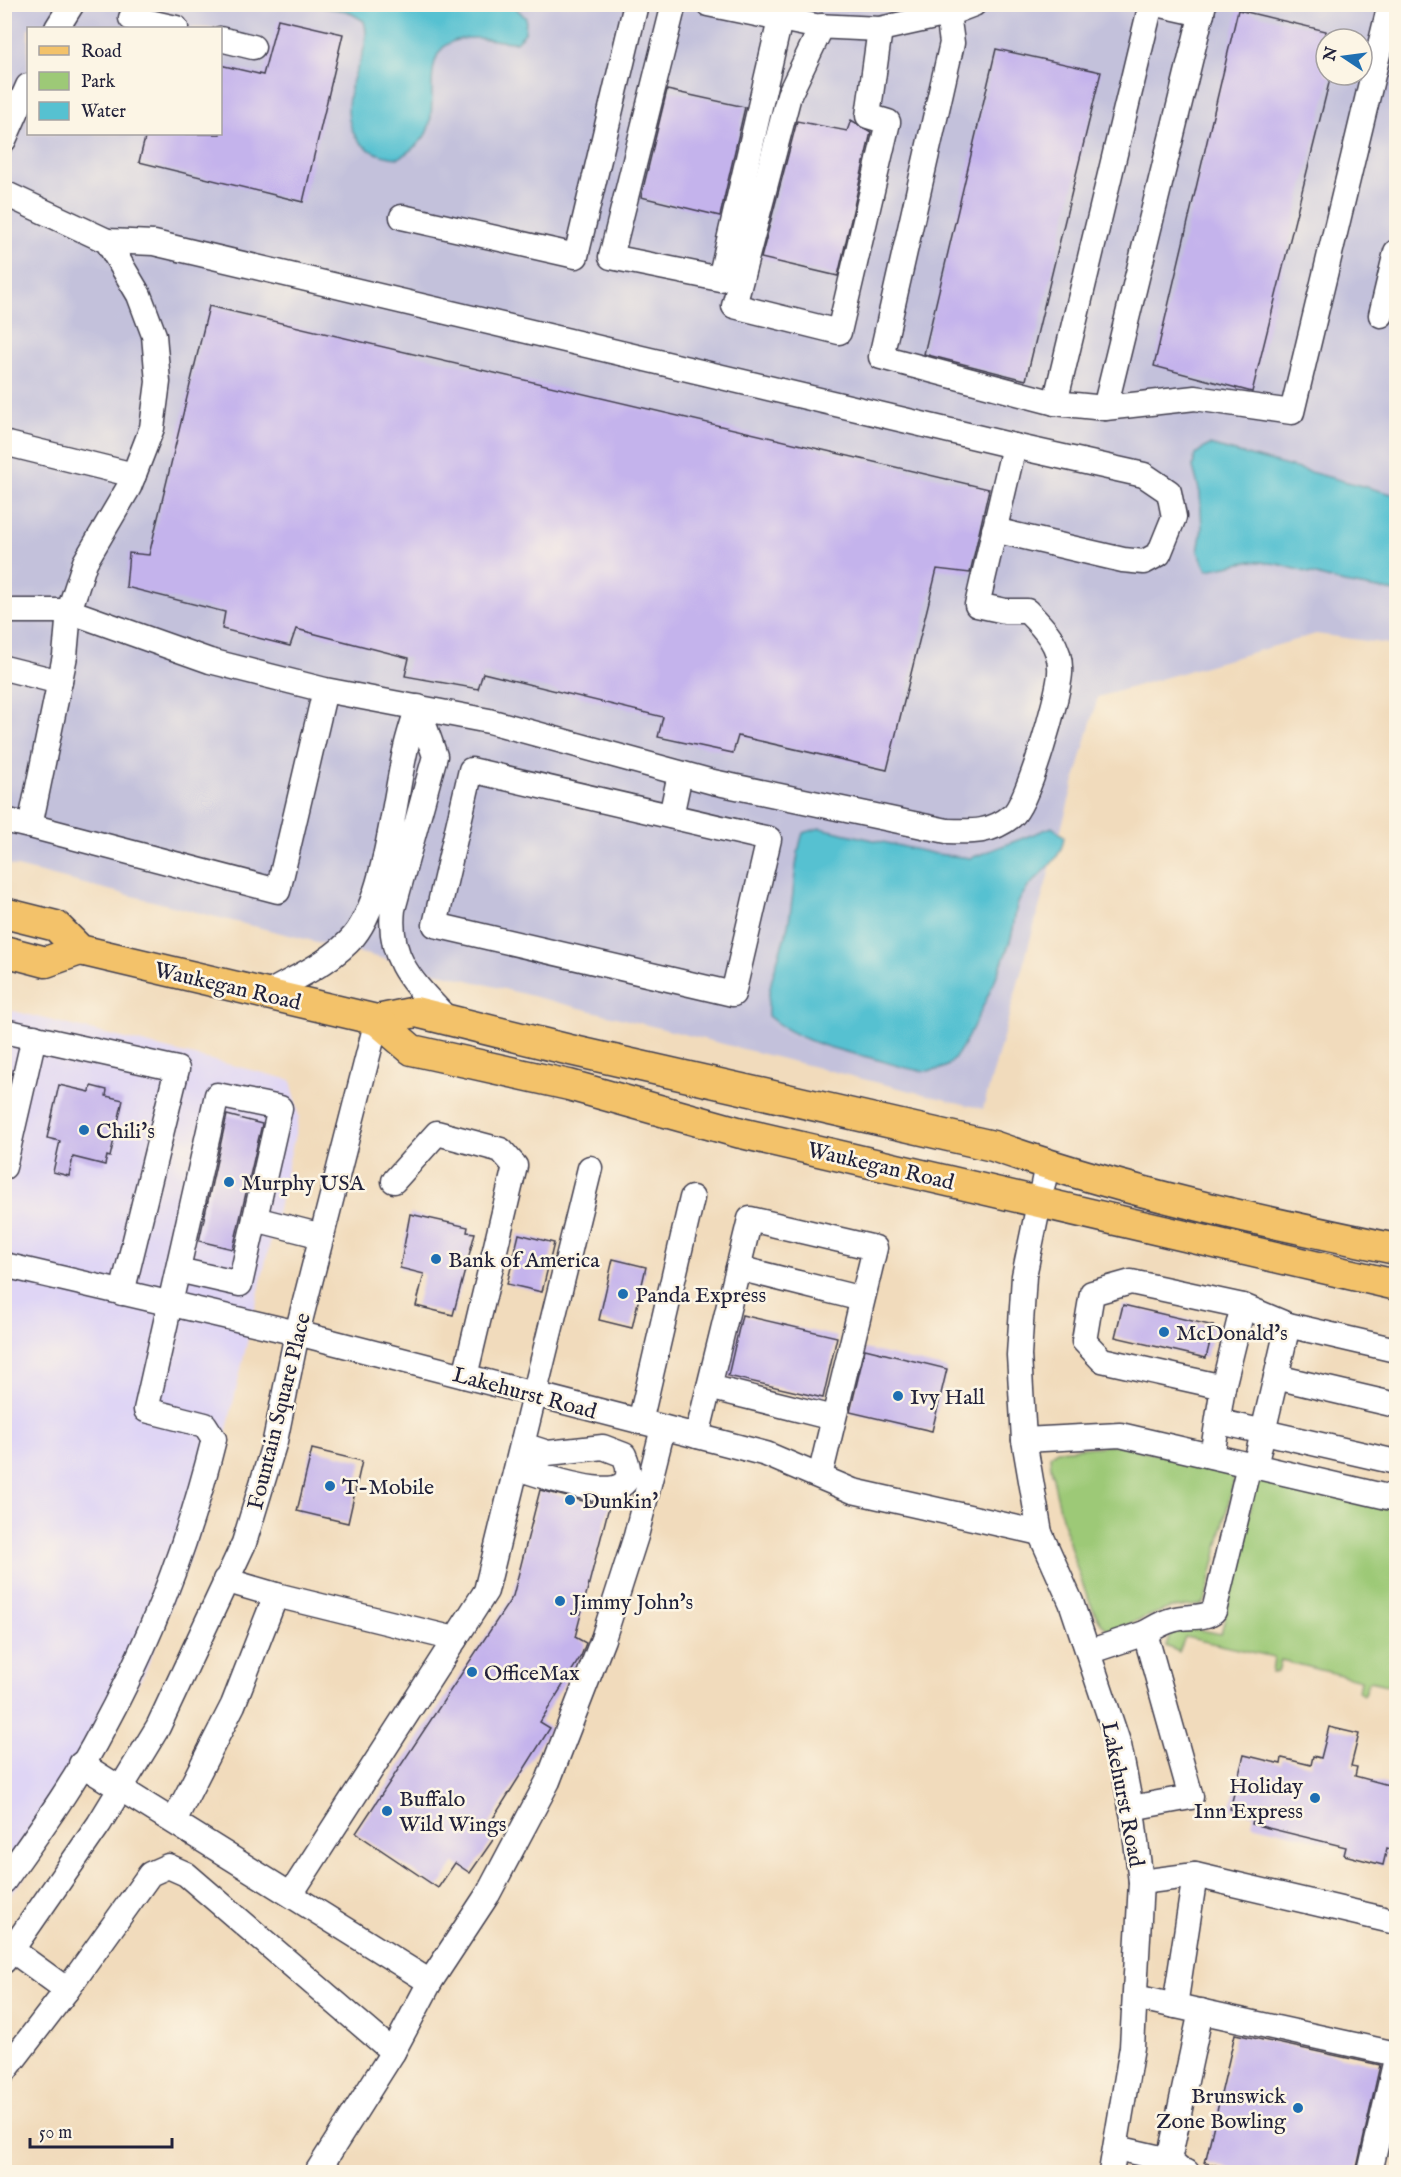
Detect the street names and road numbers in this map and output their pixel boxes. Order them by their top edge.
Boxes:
street label: Waukegan Road [151,956,304,1018]
street label: Waukegan Road [804,1136,957,1198]
street label: Fountain Square Place [242,1310,318,1513]
street label: Lakehurst Road [450,1361,600,1427]
street label: Lakehurst Road [1094,1719,1150,1870]

